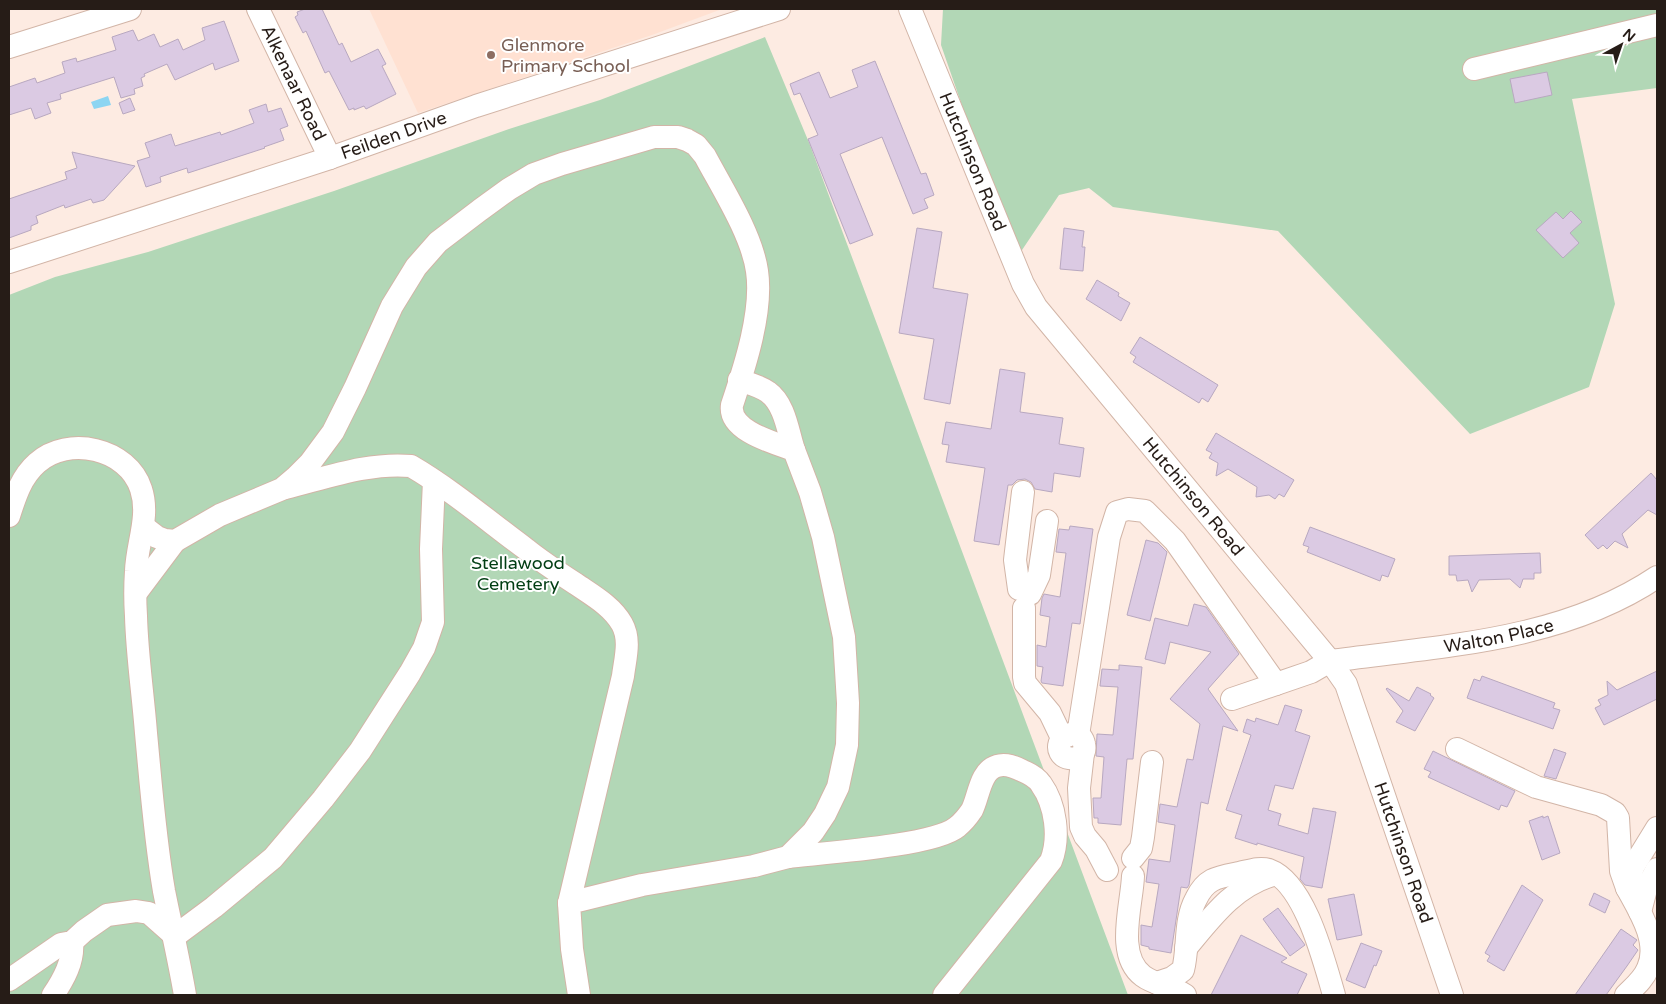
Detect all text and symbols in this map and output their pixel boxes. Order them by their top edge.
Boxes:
north arrow [1596,20,1646,70]
street label: Alkenaar Road [256,21,331,144]
text: N [1619,25,1639,46]
place label: Glenmore Primary School [501,34,630,77]
marker: Glenmore Primary School [485,49,497,61]
street label: Hutchinson Road [934,89,1011,234]
street label: Feilden Drive [338,106,450,164]
street label: Hutchinson Road [1138,433,1249,560]
park label: Stellawood Cemetery [471,552,565,595]
street label: Walton Place [1442,614,1556,658]
street label: Hutchinson Road [1369,779,1438,926]

